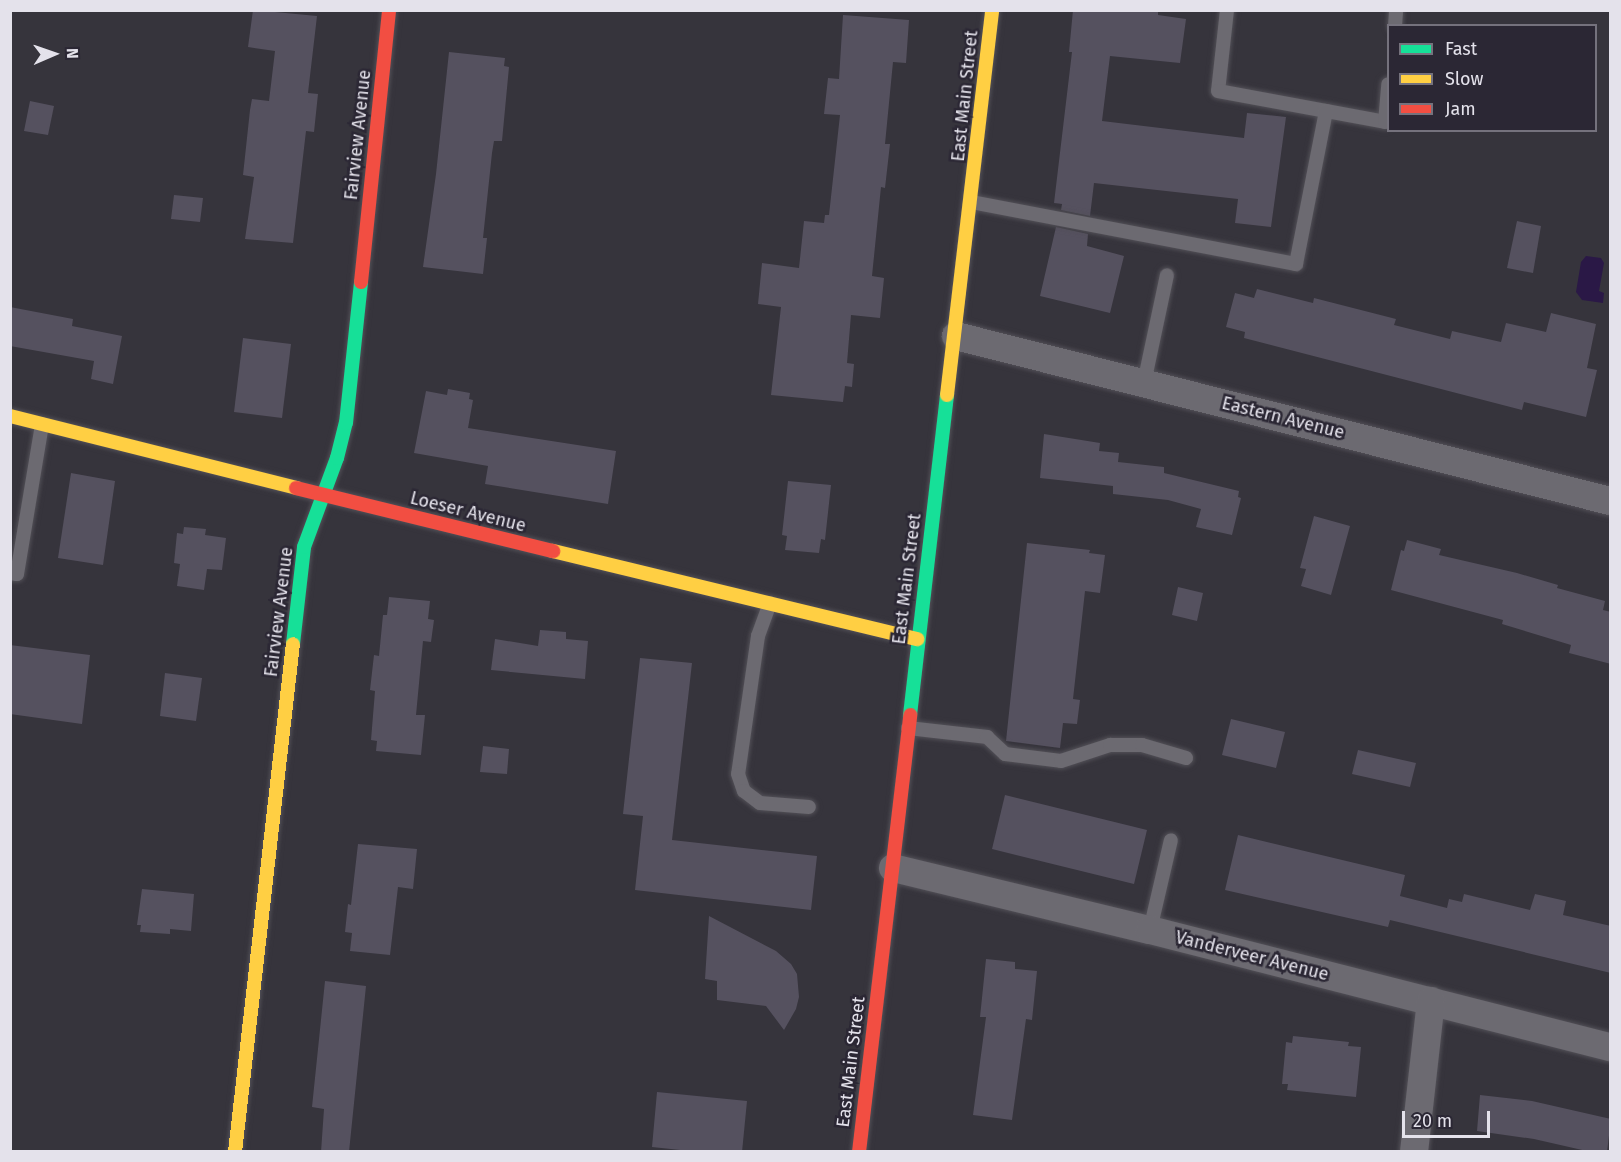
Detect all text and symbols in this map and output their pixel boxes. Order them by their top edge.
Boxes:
north arrow [24,24,84,84]
legend [1387,24,1597,132]
street label: East Main Street [947,29,983,163]
text: Fast [1445,38,1477,60]
text: N [63,48,82,59]
text: Slow [1445,68,1483,90]
street label: Fairview Avenue [340,69,376,201]
text: Jam [1445,98,1476,120]
street label: Eastern Avenue [1220,392,1346,444]
street label: Loeser Avenue [408,487,528,537]
street label: East Main Street [888,512,926,646]
street label: Fairview Avenue [260,546,298,678]
street label: Vanderveer Avenue [1173,927,1331,985]
street label: East Main Street [832,995,870,1129]
scale bar [1405,1099,1494,1137]
text: 20 m [1413,1110,1452,1132]

